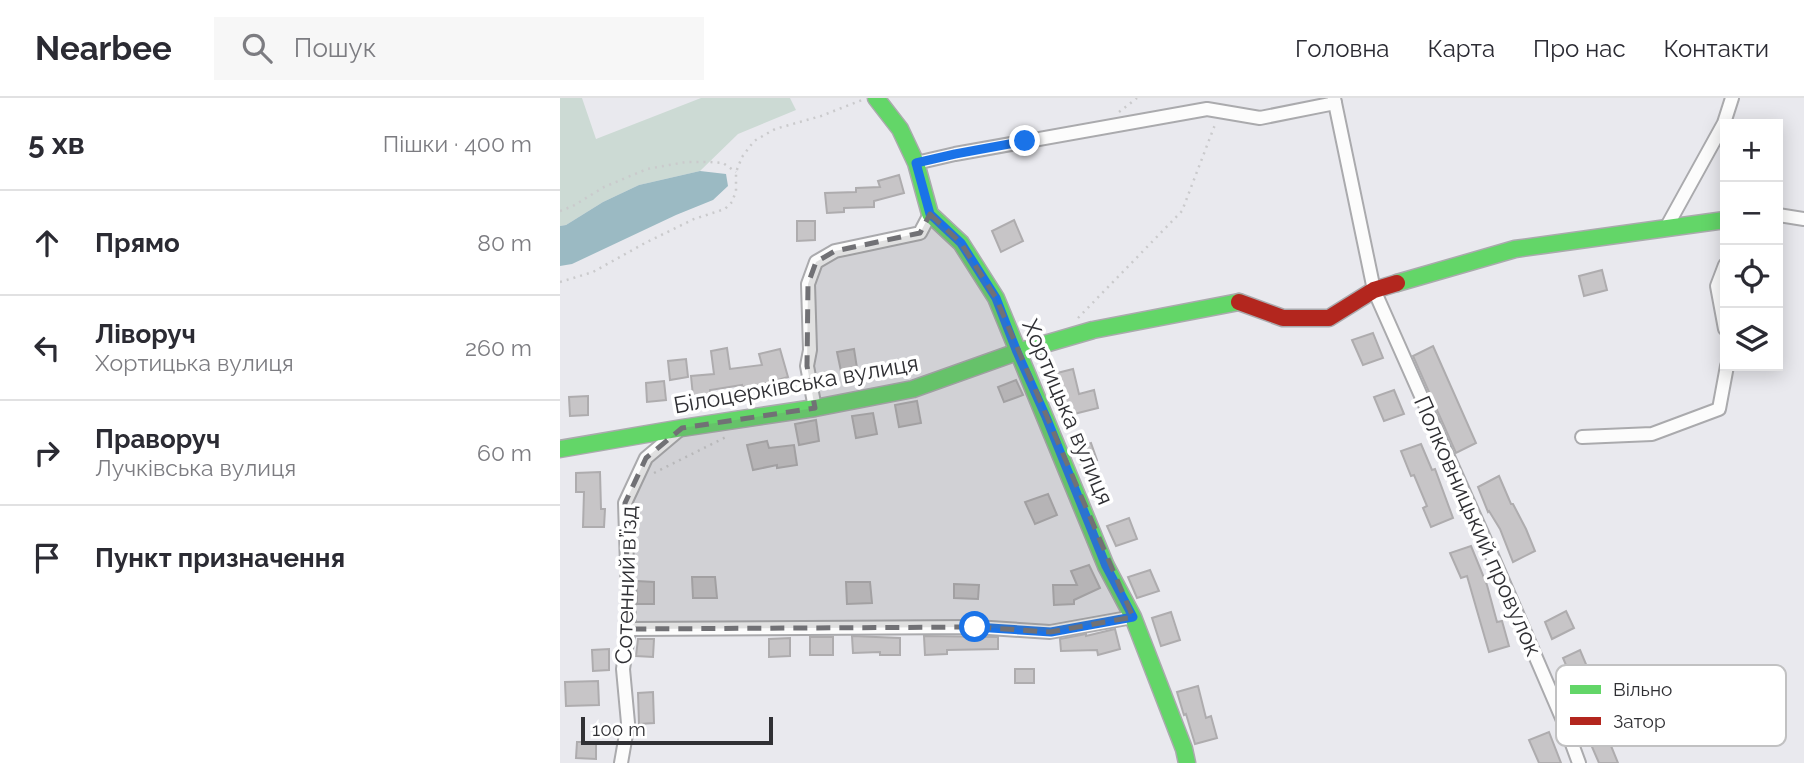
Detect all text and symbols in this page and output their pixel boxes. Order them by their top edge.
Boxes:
search box [214,17,704,80]
text: Nearbee [35,29,172,68]
icon: search [238,29,276,67]
text: Пошук [294,33,376,63]
text: Головна [1295,34,1389,63]
text: Карта [1427,34,1495,63]
text: Про нас [1533,34,1626,63]
text: Контакти [1664,34,1769,63]
map controls [1720,119,1783,371]
button: + [1720,119,1783,182]
route end [1009,125,1040,156]
text: 5 хв [28,126,85,161]
text: Пішки · 400 m [383,130,532,157]
button: − [1720,182,1783,245]
icon: ahead [28,224,66,262]
text: Прямо [95,228,180,258]
text: 80 m [477,229,532,256]
button: locate [1720,245,1783,308]
button: layers [1720,308,1783,371]
street label: Хортицька вулиця [1017,315,1120,509]
text: Ліворуч [95,319,196,349]
icon: left [28,329,66,367]
text: 260 m [465,334,532,361]
text: Хортицька вулиця [95,349,294,376]
street label: Білоцерківська вулиця [671,349,920,418]
street label: Полковницький провулок [1409,392,1548,660]
text: Праворуч [95,424,220,454]
icon: right [28,434,66,472]
text: 60 m [477,439,532,466]
text: Лучківська вулиця [95,454,296,481]
street label: Сотенний в’їзд [609,505,642,665]
icon: arrive [28,539,66,577]
text: Пункт призначення [95,543,345,573]
route start [959,611,990,642]
legend [1556,665,1786,746]
text: Вільно [1613,678,1672,700]
text: Затор [1613,710,1666,732]
scale bar [581,714,774,746]
text: 100 m [592,718,646,740]

